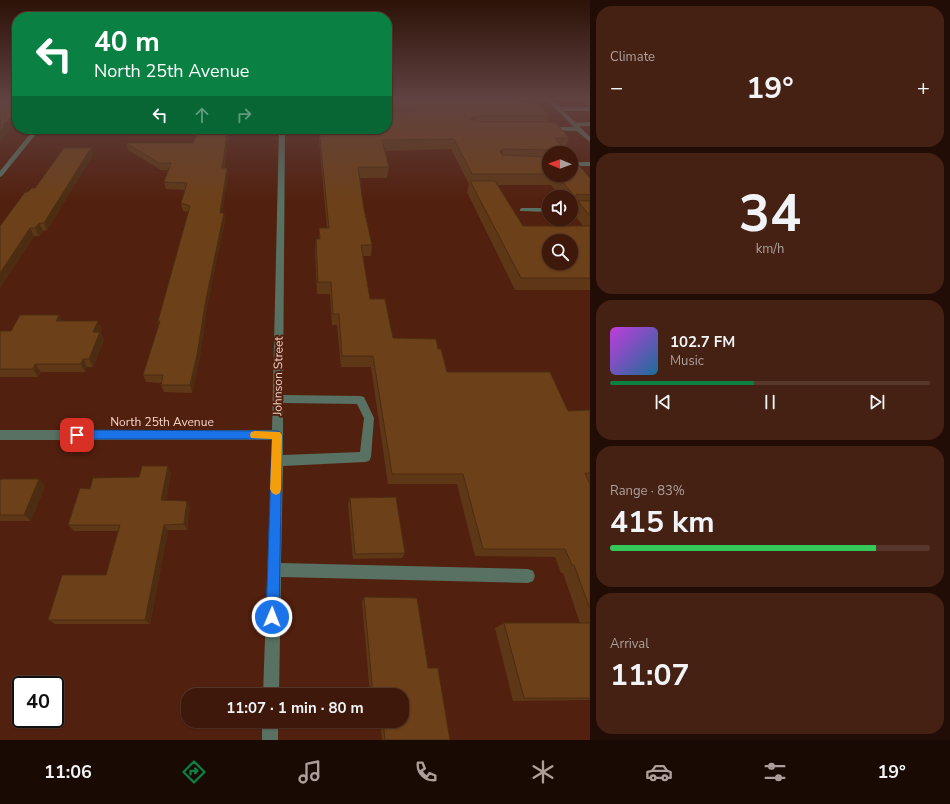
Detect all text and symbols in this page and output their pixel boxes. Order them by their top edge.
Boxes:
text: 40 m [94,23,160,61]
icon: left [28,28,80,80]
text: Climate [610,48,655,66]
text: North 25th Avenue [94,59,249,83]
text: 19° [746,68,794,109]
text: − [610,73,623,103]
text: + [917,73,930,103]
icon: left [149,104,171,126]
icon: ahead [191,104,213,126]
icon: right [233,104,255,126]
north arrow [542,146,578,182]
map controls [542,146,578,270]
text: 34 [739,178,801,249]
button: sound [542,190,578,226]
button: search [542,234,578,270]
text: km/h [756,240,784,258]
text: 102.7 FM [670,332,735,352]
street label: Johnson Street [269,335,287,417]
text: Music [670,352,704,370]
icon: previous [652,391,674,413]
icon: pause [759,391,781,413]
icon: next [866,391,888,413]
street label: North 25th Avenue [110,414,214,430]
pin [60,418,94,452]
icon: arrive [66,424,88,446]
text: Range · 83% [610,482,685,500]
text: 415 km [610,502,715,543]
position arrow [251,596,293,638]
text: Arrival [610,635,649,653]
text: 11:07 [610,655,689,696]
speed limit sign: 40 [12,676,64,728]
text: 11:07 · 1 min · 80 m [226,698,364,718]
icon: directions [180,758,208,786]
icon: music [296,758,324,786]
icon: phone [412,758,440,786]
icon: climate [529,758,557,786]
icon: car [645,758,673,786]
icon: filters [761,758,789,786]
text: 11:06 [44,760,92,784]
text: 19° [877,760,906,784]

